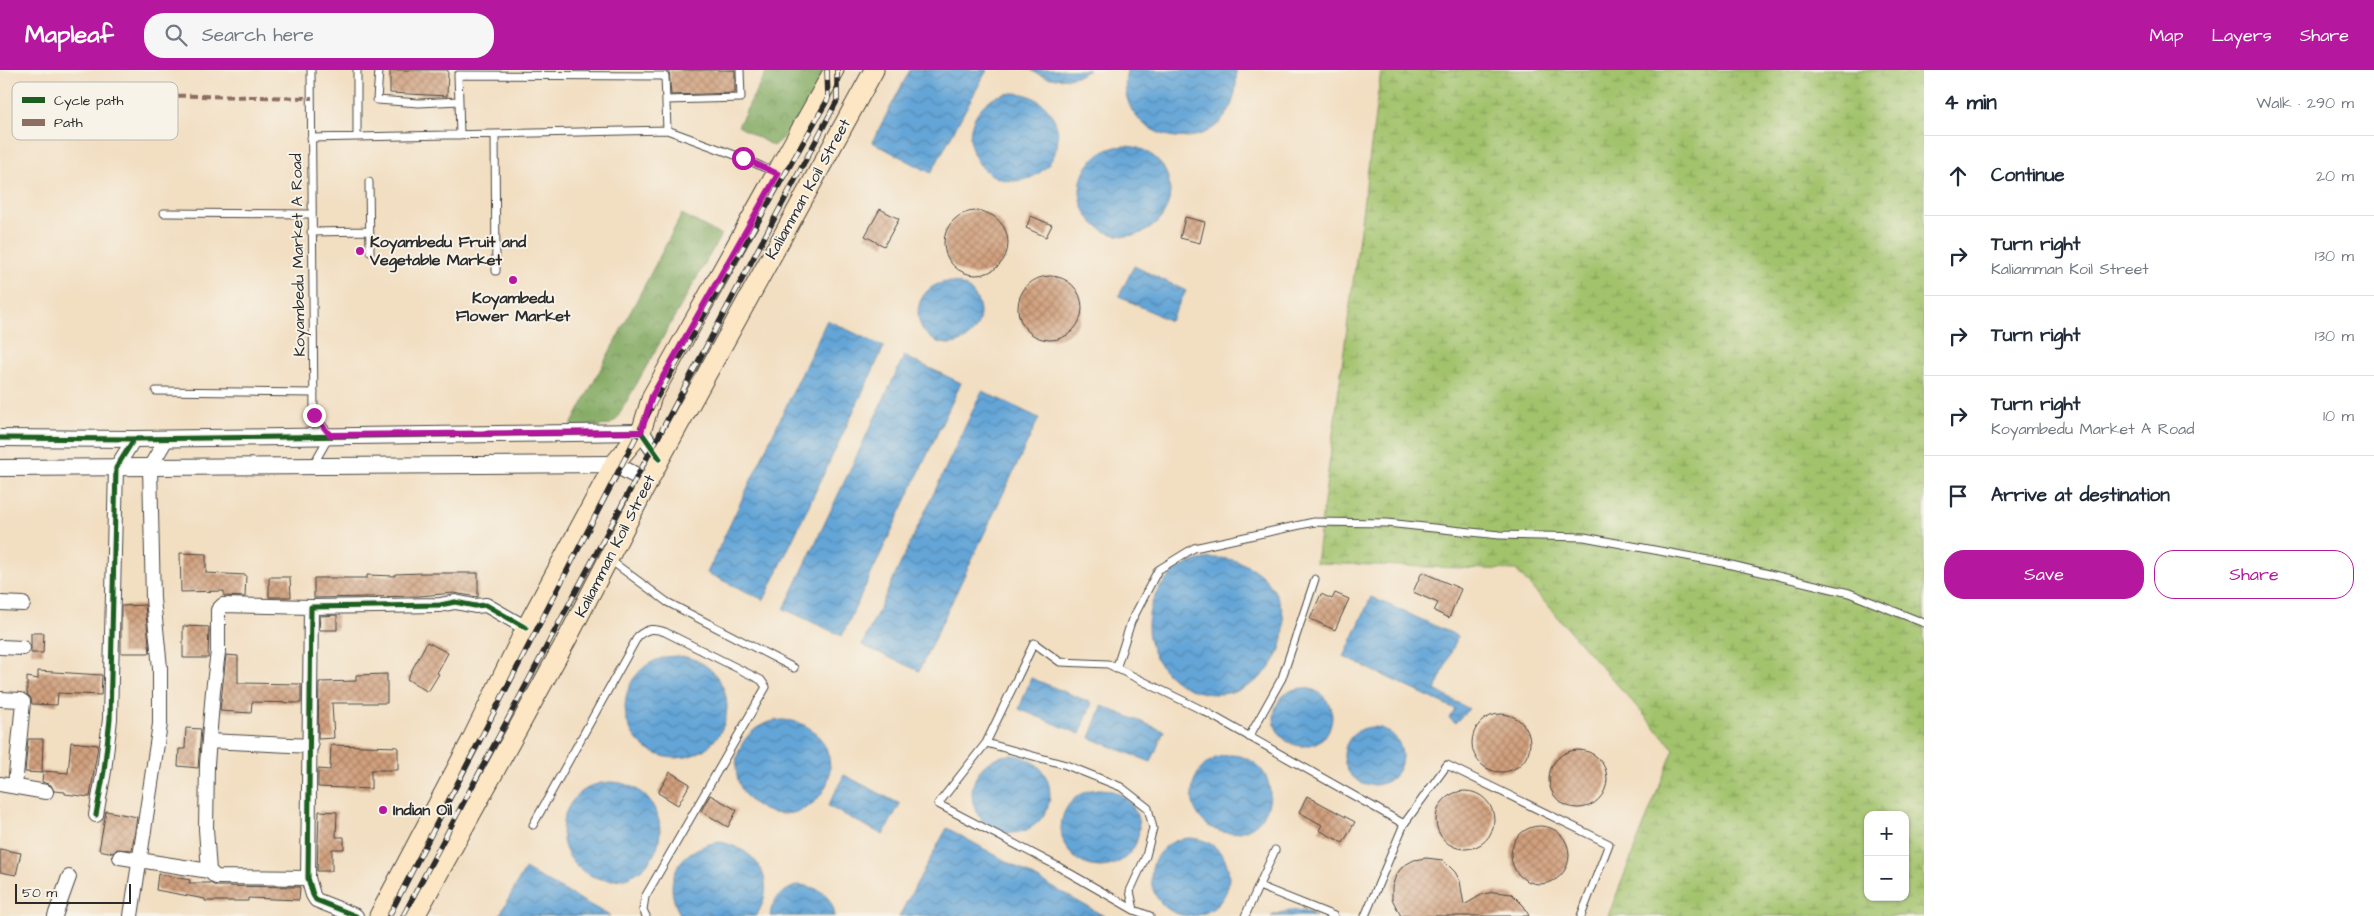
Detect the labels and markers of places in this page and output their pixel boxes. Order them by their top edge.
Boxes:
place label: Koyambedu Fruit and Vegetable Market [369,231,527,273]
marker: Koyambedu Fruit and Vegetable Market [354,245,366,257]
marker: Koyambedu Flower Market [507,274,519,286]
place label: Koyambedu Flower Market [456,287,571,327]
place label: Indian Oil [393,799,453,821]
marker: Indian Oil [377,804,389,816]

